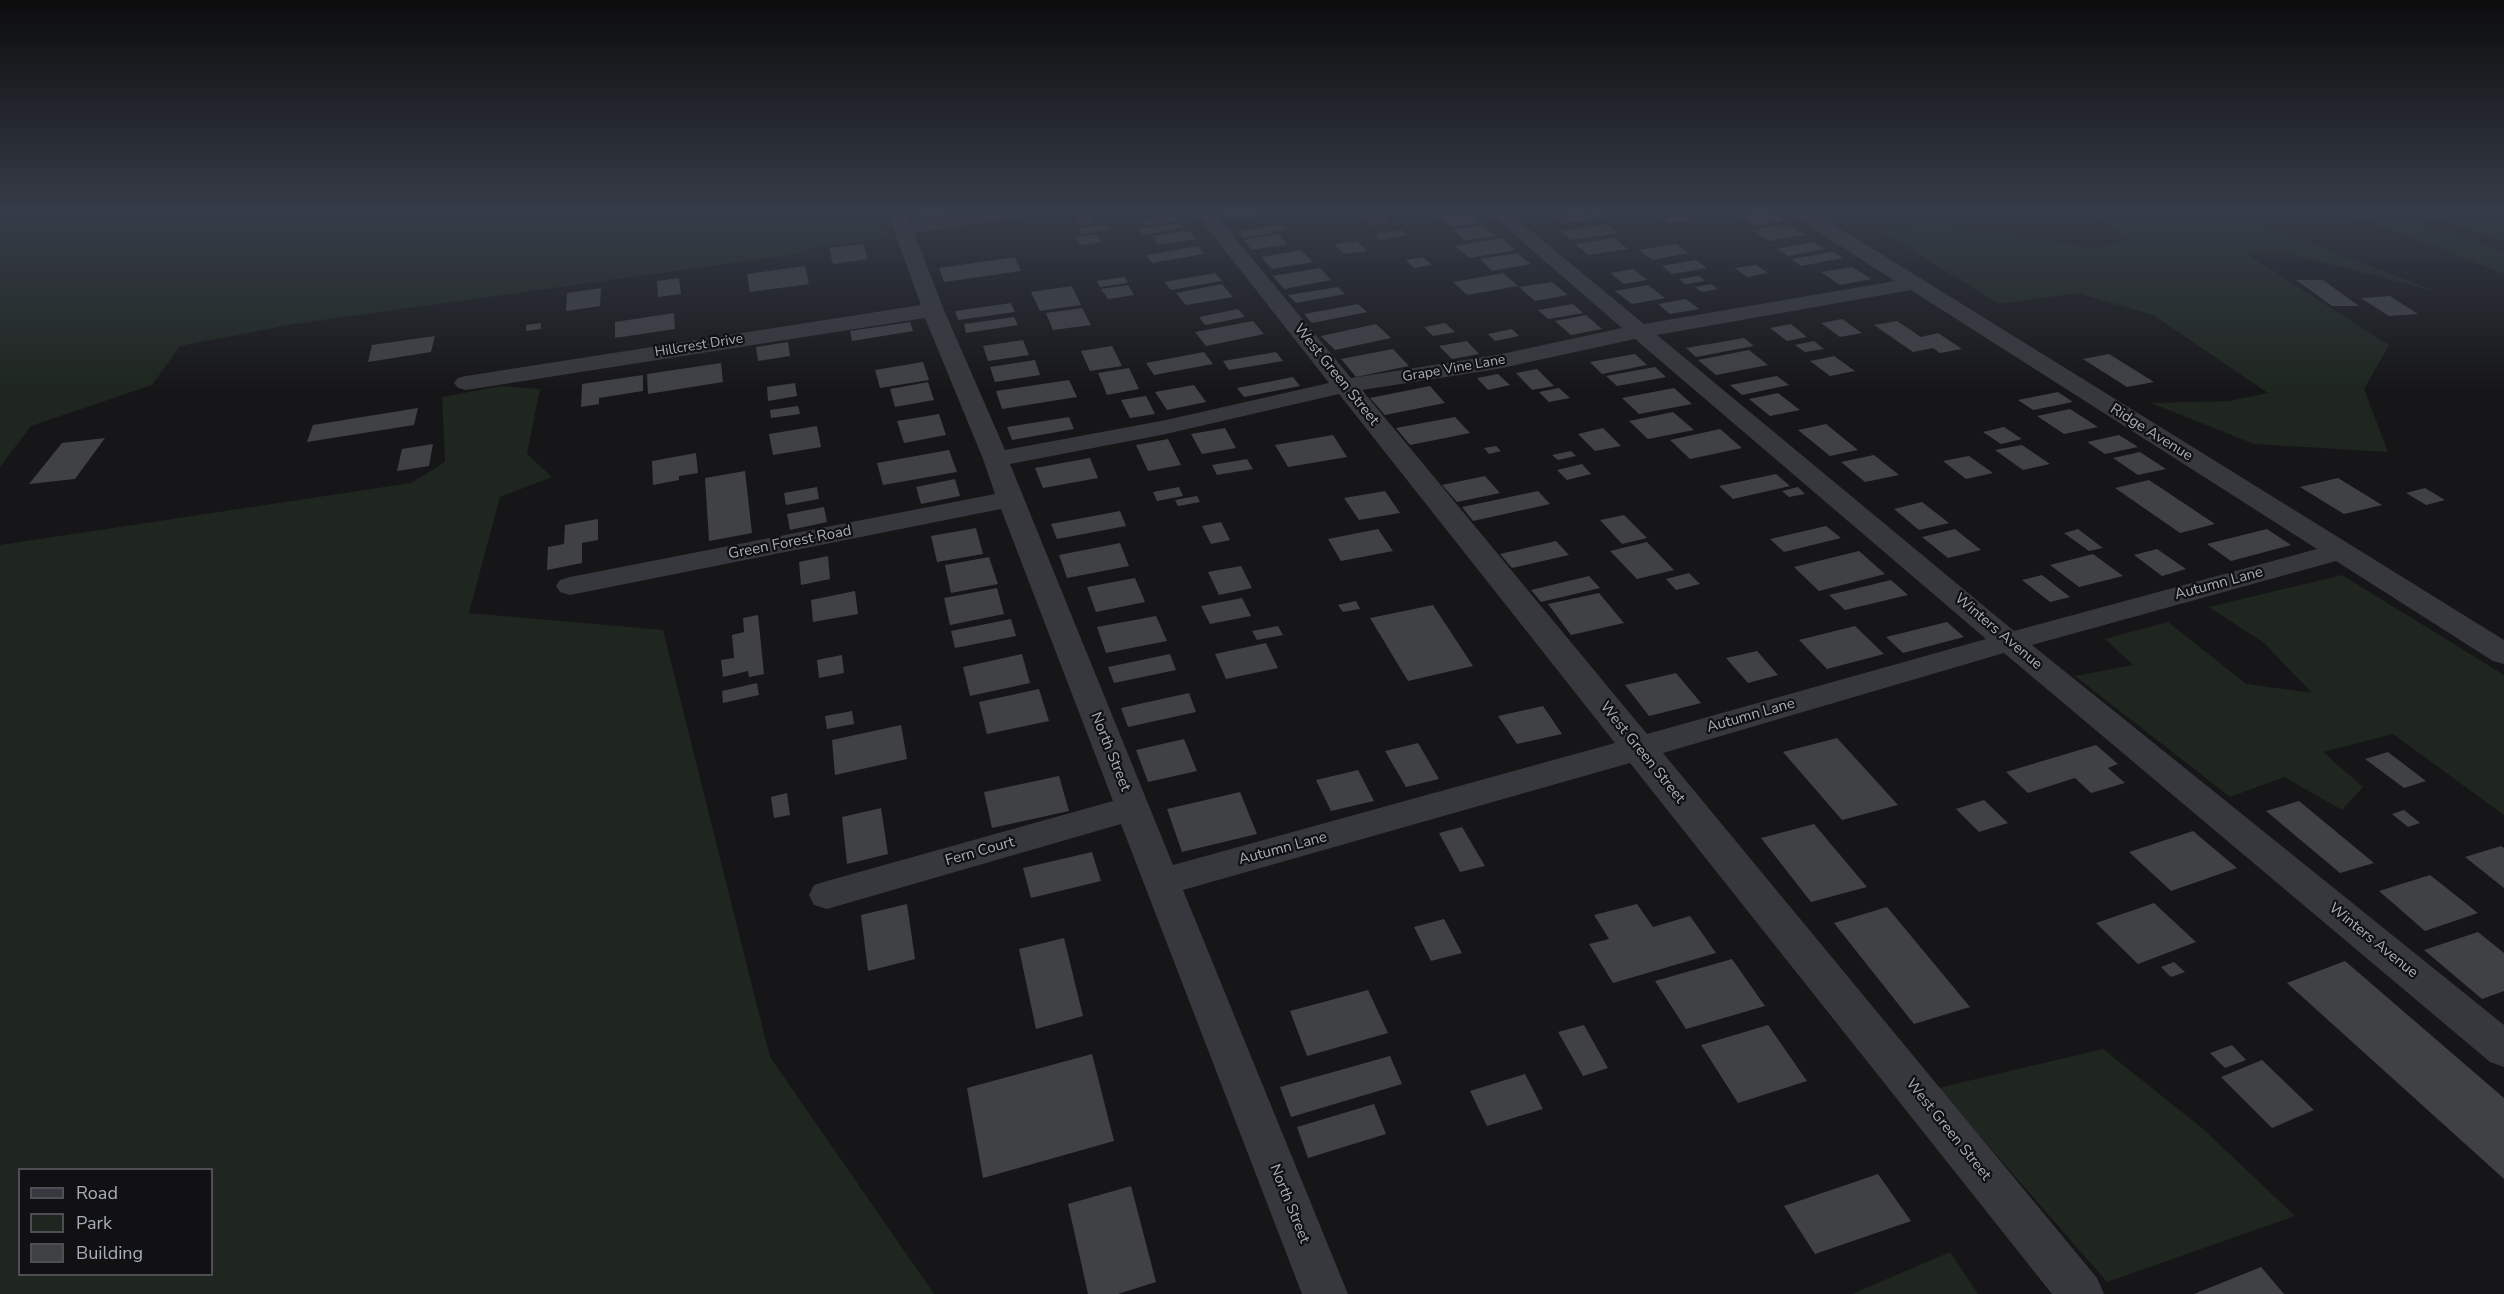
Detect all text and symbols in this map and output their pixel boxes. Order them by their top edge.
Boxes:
street label: West Green Street [1290,321,1382,429]
street label: Hillcrest Drive [654,331,744,361]
street label: Grape Vine Lane [1401,352,1507,386]
street label: Ridge Avenue [2106,400,2196,466]
street label: Green Forest Road [727,522,853,564]
street label: Autumn Lane [2173,564,2265,604]
street label: Winters Avenue [1950,590,2046,674]
street label: Autumn Lane [1705,695,1797,737]
street label: West Green Street [1596,699,1688,807]
street label: North Street [1086,710,1134,794]
street label: Autumn Lane [1237,829,1329,869]
street label: Fern Court [943,834,1017,870]
street label: Winters Avenue [2325,900,2421,982]
street label: West Green Street [1902,1076,1994,1184]
street label: North Street [1265,1162,1313,1246]
legend [18,1168,213,1276]
text: Road [76,1181,118,1205]
text: Park [76,1211,112,1235]
text: Building [76,1241,143,1265]

